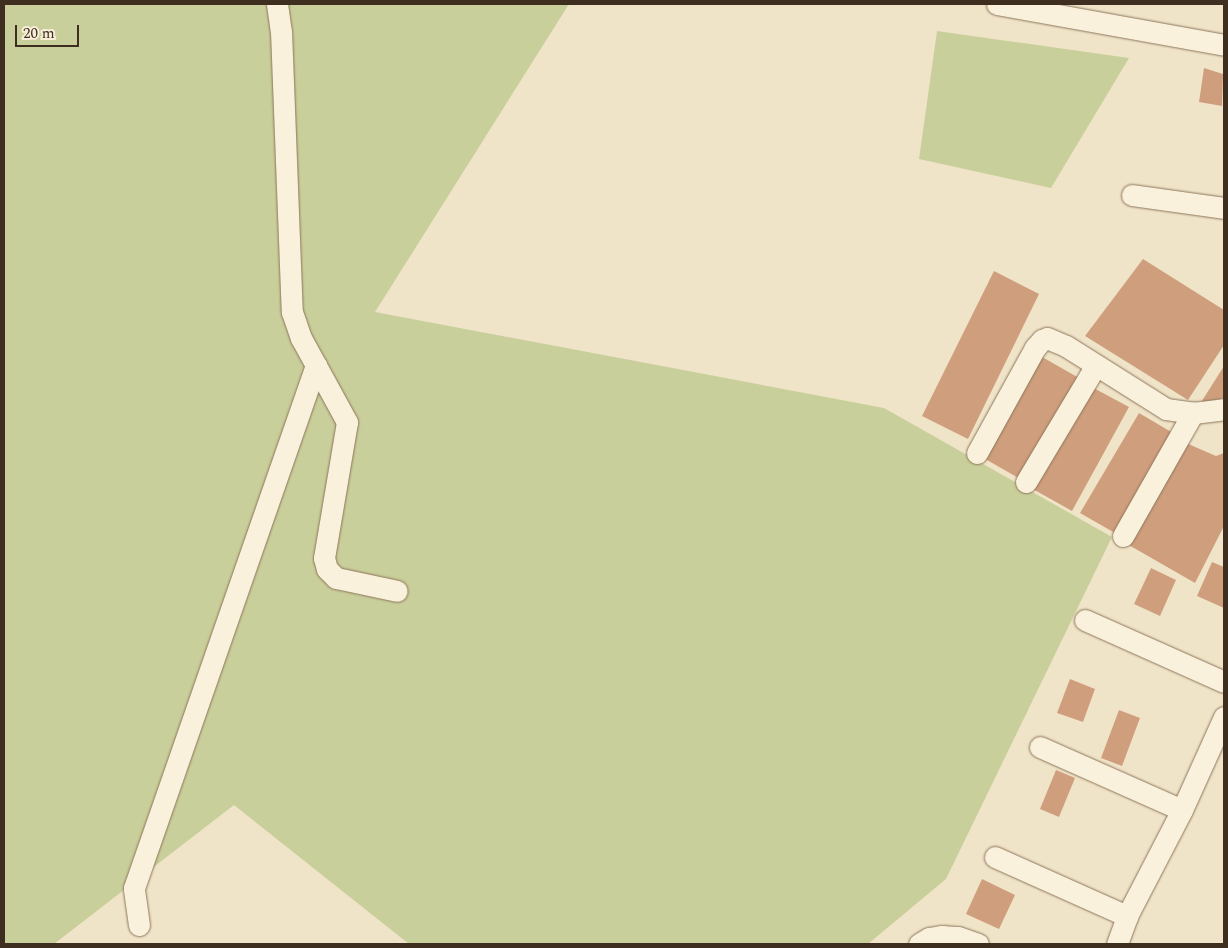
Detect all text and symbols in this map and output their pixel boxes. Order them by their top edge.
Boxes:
scale bar [18,15,81,47]
text: 20 m [23,22,55,45]

